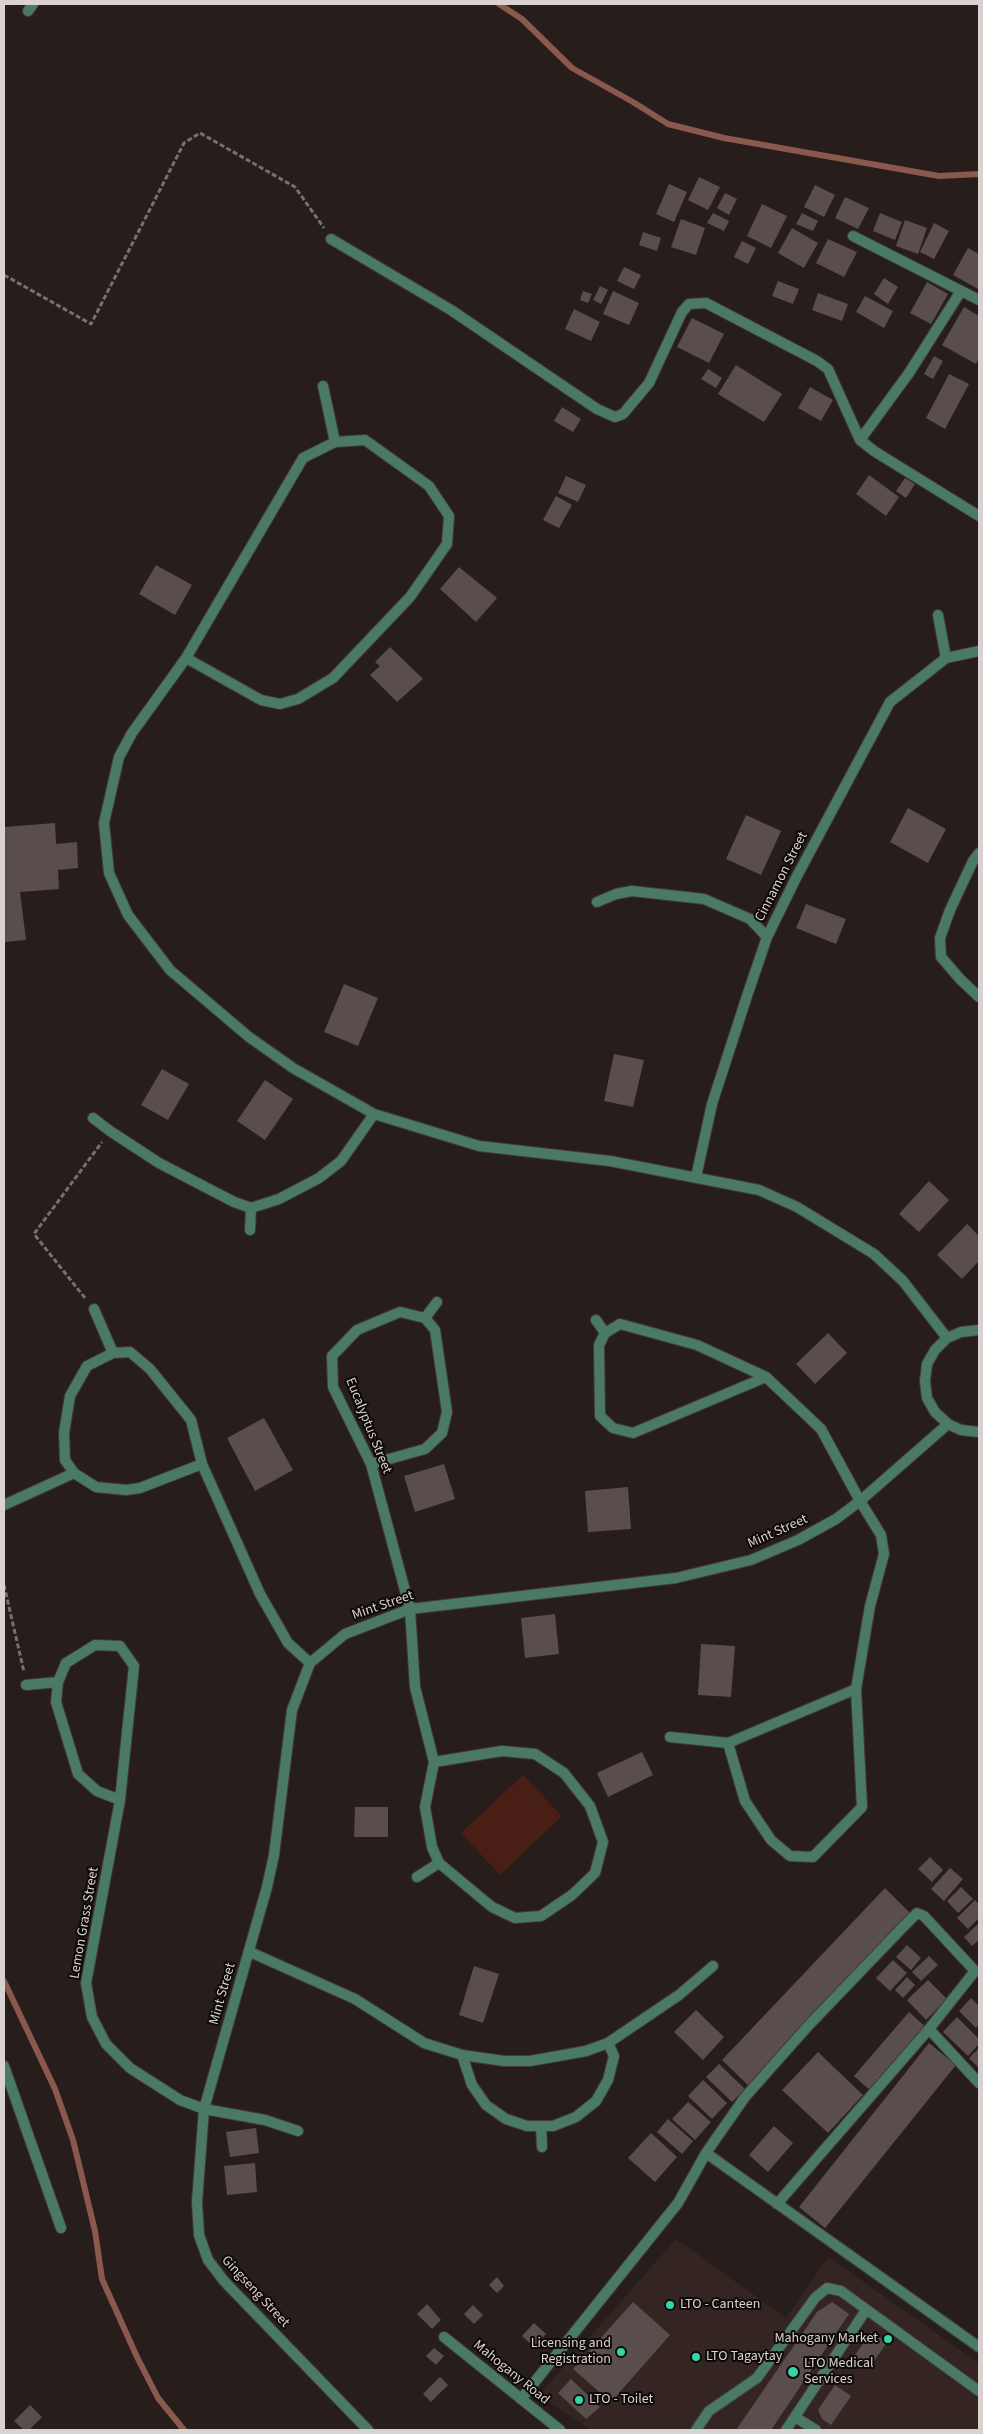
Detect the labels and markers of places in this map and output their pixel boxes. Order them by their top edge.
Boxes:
place label: LTO - Canteen [680,2297,760,2313]
marker: LTO - Canteen [664,2299,676,2311]
place label: Mahogany Market [774,2331,878,2347]
marker: Mahogany Market [882,2333,894,2345]
place label: Licensing and Registration [531,2336,611,2368]
marker: Licensing and Registration [615,2346,627,2358]
place label: LTO Tagaytay [706,2349,782,2365]
marker: LTO Tagaytay [690,2351,702,2363]
place label: LTO Medical Services [804,2356,874,2388]
marker: LTO Medical Services [786,2365,800,2379]
place label: LTO - Toilet [589,2392,653,2408]
marker: LTO - Toilet [573,2394,585,2406]

